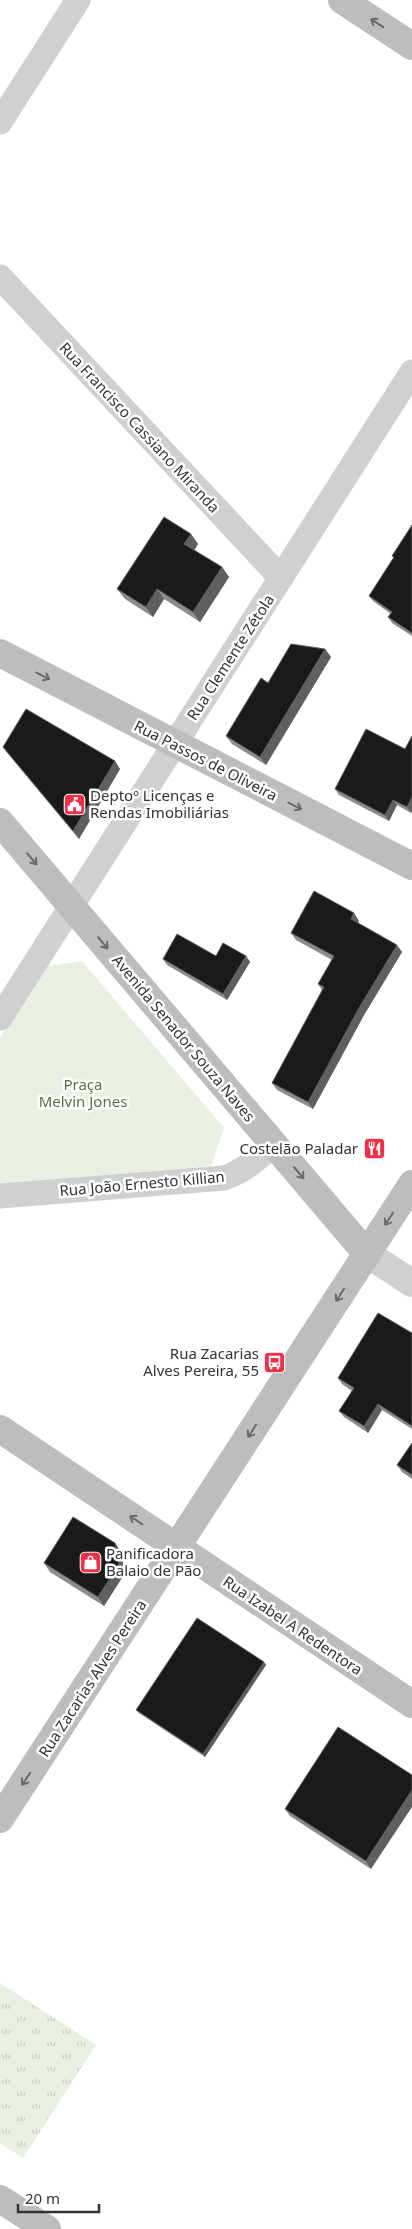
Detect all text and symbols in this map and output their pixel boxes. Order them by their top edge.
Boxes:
one-way arrow [370,18,384,28]
street label: Rua Francisco Cassiano Miranda [56,337,224,517]
street label: Rua Clemente Zétola [182,590,278,724]
one-way arrow [36,671,51,681]
street label: Rua Passos de Oliveira [131,715,281,805]
place label: Deptoº Licenças e Rendas Imobiliárias [90,785,229,822]
public building icon: Deptoº Licenças e Rendas Imobiliárias [62,792,86,816]
one-way arrow [287,802,302,811]
one-way arrow [26,852,37,865]
one-way arrow [97,936,109,949]
street label: Avenida Senador Souza Naves [108,950,260,1126]
park label: Praça Melvin Jones [39,1074,127,1111]
restaurant icon: Costelão Paladar [362,1136,386,1160]
place label: Costelão Paladar [240,1138,358,1158]
street label: Rua João Ernesto Killian [59,1166,225,1200]
one-way arrow [293,1167,305,1180]
one-way arrow [384,1212,395,1226]
one-way arrow [335,1287,345,1301]
place label: Rua Zacarias Alves Pereira, 55 [143,1343,259,1380]
bus stop icon: Rua Zacarias Alves Pereira, 55 [263,1350,287,1374]
one-way arrow [247,1424,257,1438]
one-way arrow [129,1515,143,1525]
place label: Panificadora Balaio de Pão [106,1543,201,1580]
shop icon: Panificadora Balaio de Pão [78,1550,102,1574]
street label: Rua Izabel A Redentora [219,1571,367,1679]
street label: Rua Zacarias Alves Pereira [34,1595,150,1761]
one-way arrow [21,1772,31,1786]
scale bar [18,2182,99,2214]
text: 20 m [25,2188,60,2208]

